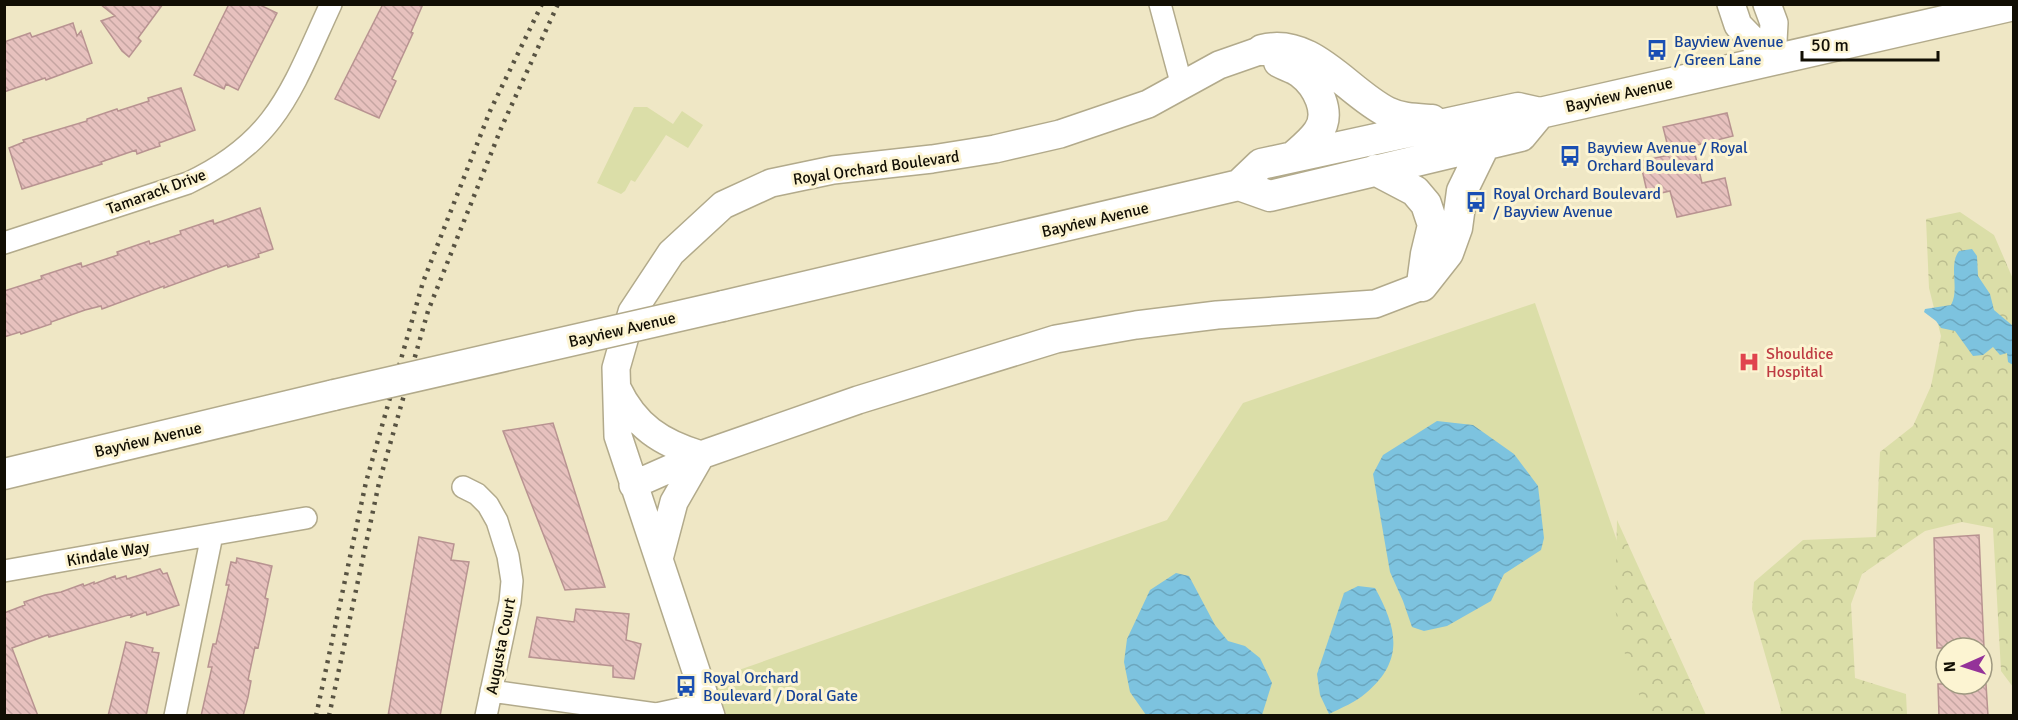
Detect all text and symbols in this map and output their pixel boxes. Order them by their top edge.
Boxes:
scale bar [1802,24,1938,62]
place label: Bayview Avenue / Green Lane [1674,32,1783,70]
text: 50 m [1811,34,1849,56]
bus stop icon: Bayview Avenue / Green Lane [1645,38,1669,62]
street label: Bayview Avenue [1564,73,1675,117]
place label: Bayview Avenue / Royal Orchard Boulevard [1587,138,1748,176]
bus stop icon: Bayview Avenue / Royal Orchard Boulevard [1558,144,1582,168]
street label: Royal Orchard Boulevard [792,146,961,190]
street label: Tamarack Drive [104,165,209,219]
place label: Royal Orchard Boulevard / Bayview Avenue [1493,184,1661,222]
bus stop icon: Royal Orchard Boulevard / Bayview Avenue [1464,190,1488,214]
street label: Bayview Avenue [1040,198,1151,242]
street label: Bayview Avenue [567,308,678,352]
place label: Shouldice Hospital [1766,344,1834,382]
hospital icon: Shouldice Hospital [1737,350,1761,374]
street label: Bayview Avenue [93,418,204,462]
street label: Kindale Way [65,537,152,571]
street label: Augusta Court [482,596,520,696]
north arrow [1934,636,1994,696]
text: N [1940,661,1960,673]
place label: Royal Orchard Boulevard / Doral Gate [703,668,858,706]
bus stop icon: Royal Orchard Boulevard / Doral Gate [674,674,698,698]

